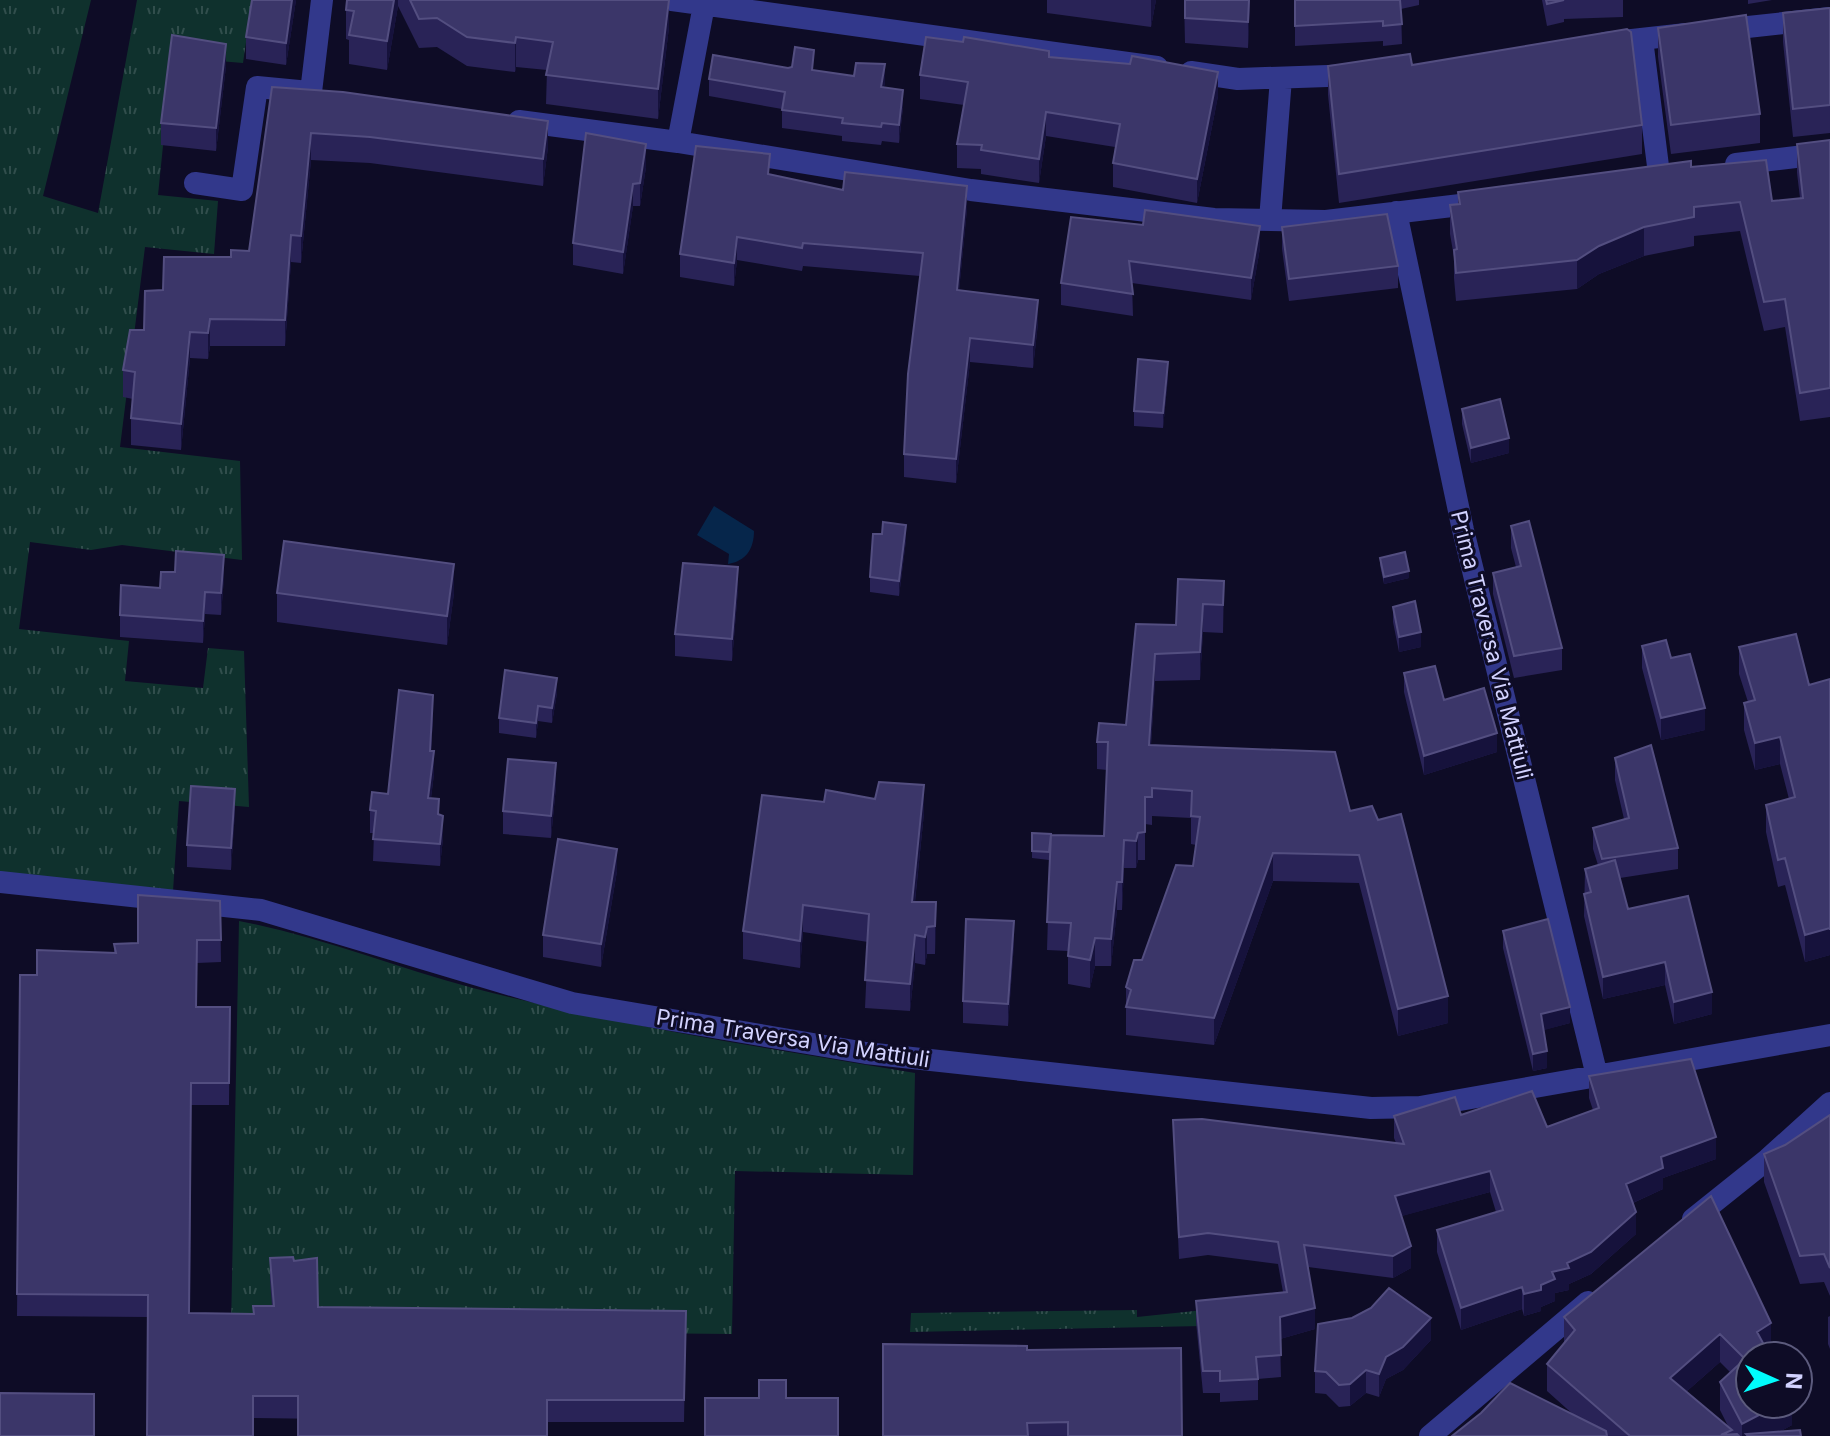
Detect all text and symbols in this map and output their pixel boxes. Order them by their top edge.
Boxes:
street label: Prima Traversa Via Mattiuli [1446,508,1538,782]
street label: Prima Traversa Via Mattiuli [654,1004,932,1072]
north arrow [1734,1340,1814,1420]
text: N [1781,1372,1807,1390]

